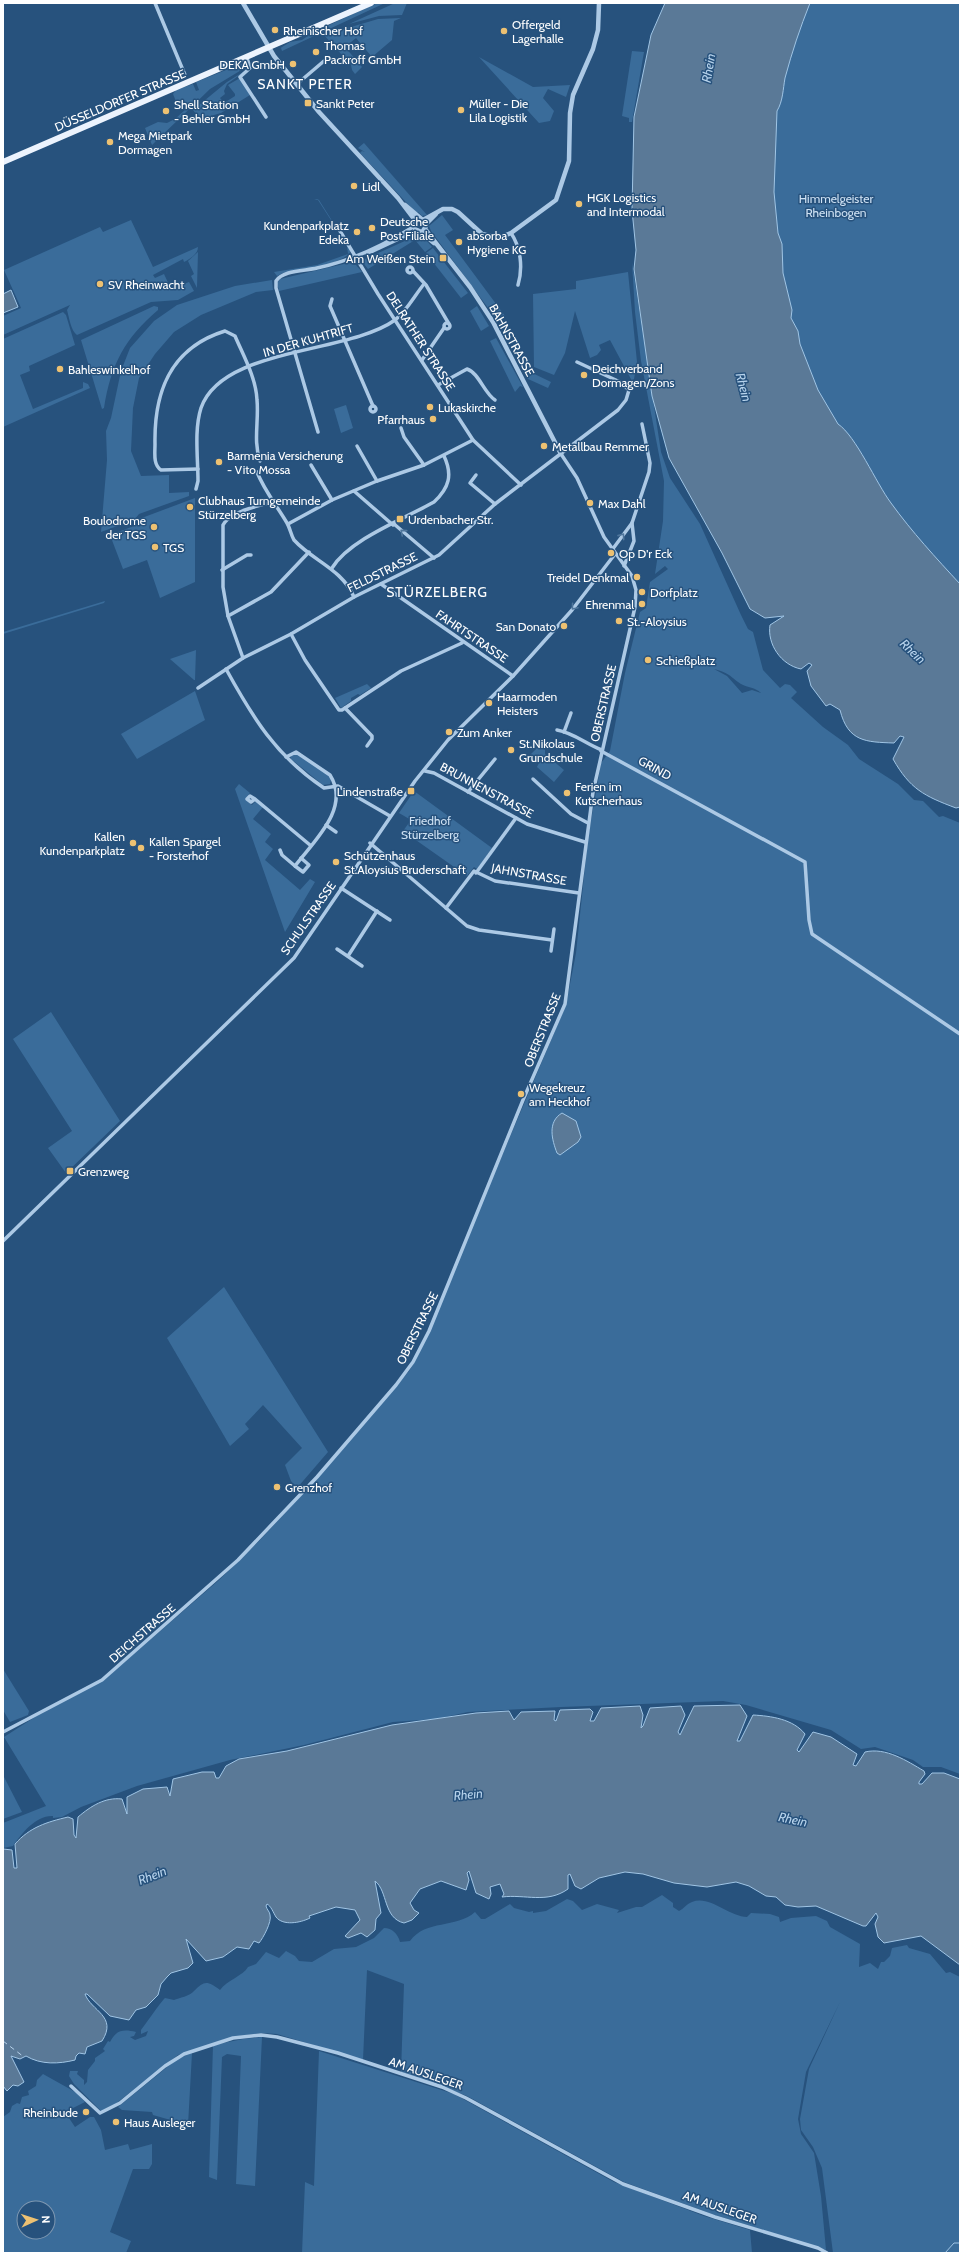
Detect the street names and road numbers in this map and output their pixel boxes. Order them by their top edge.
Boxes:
street label: DÜSSELDORFER STRASSE [52,65,188,134]
street label: DELRATHER STRASSE [383,288,459,394]
street label: BAHNSTRASSE [486,301,538,379]
street label: IN DER KUHTRIFT [261,320,355,360]
street label: FELDSTRASSE [344,548,420,595]
street label: FAHRTSTRASSE [433,606,511,666]
street label: OBERSTRASSE [587,662,619,743]
street label: GRIND [636,753,674,783]
street label: BRUNNENSTRASSE [438,759,537,821]
street label: JAHNSTRASSE [489,860,568,888]
street label: SCHULSTRASSE [277,878,339,958]
street label: OBERSTRASSE [520,990,564,1069]
street label: OBERSTRASSE [393,1289,441,1367]
street label: DEICHSTRASSE [106,1600,179,1666]
street label: AM AUSLEGER [387,2053,466,2093]
street label: AM AUSLEGER [681,2187,760,2227]

